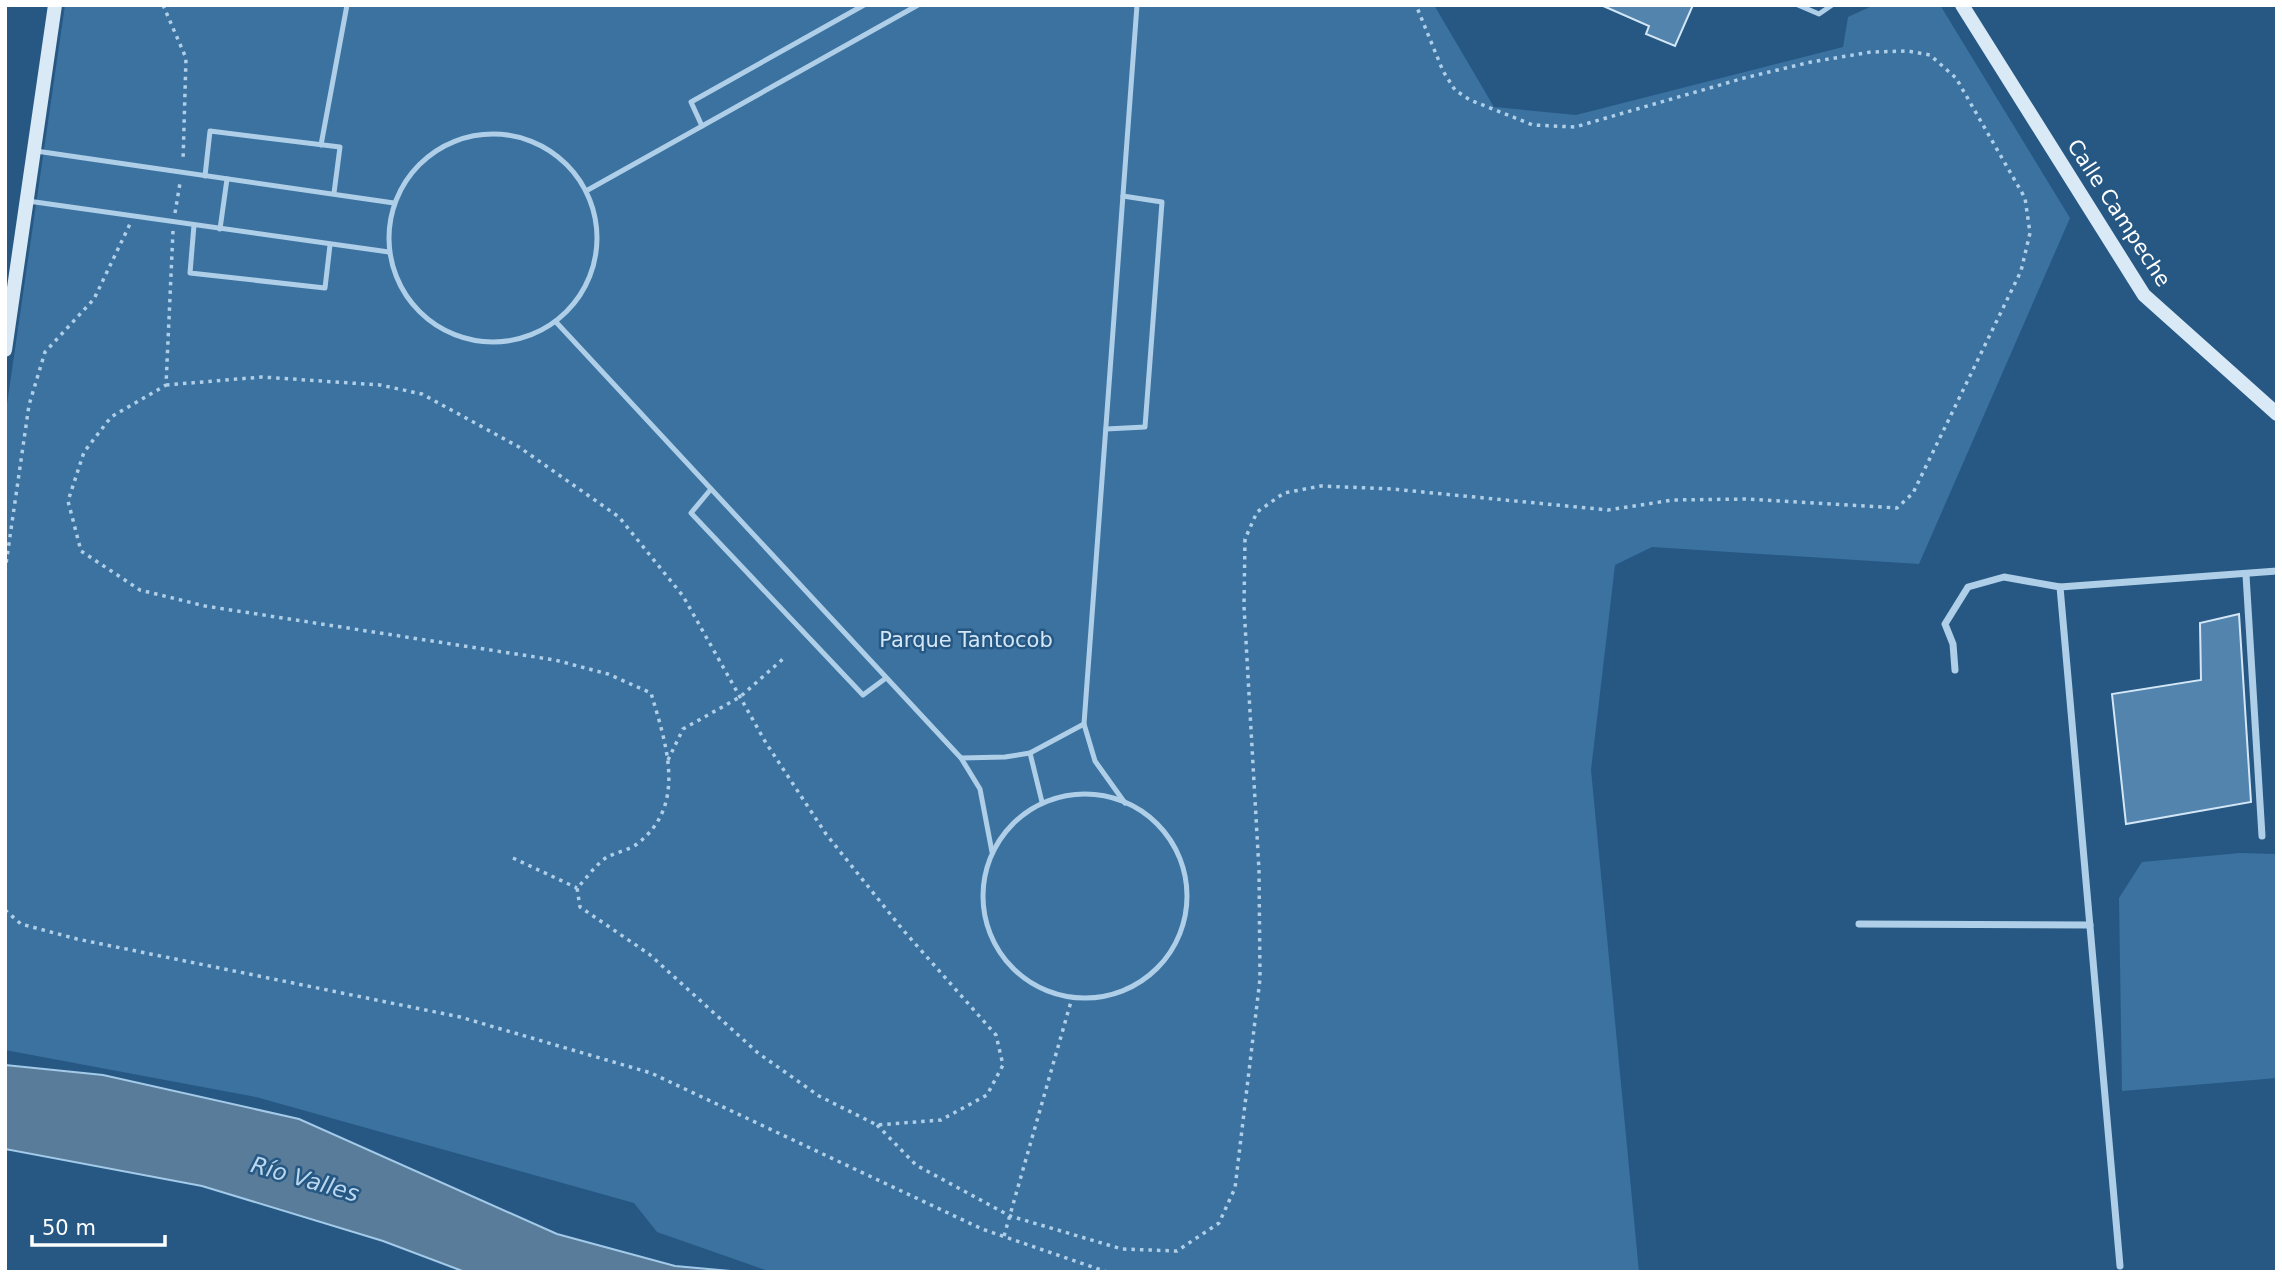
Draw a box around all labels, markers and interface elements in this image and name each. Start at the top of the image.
street label: Calle Campeche [2062,135,2176,291]
park label: Parque Tantocob [879,628,1053,652]
water label: Río Valles [248,1151,362,1207]
scale bar [32,1204,164,1248]
text: 50 m [42,1216,96,1240]

